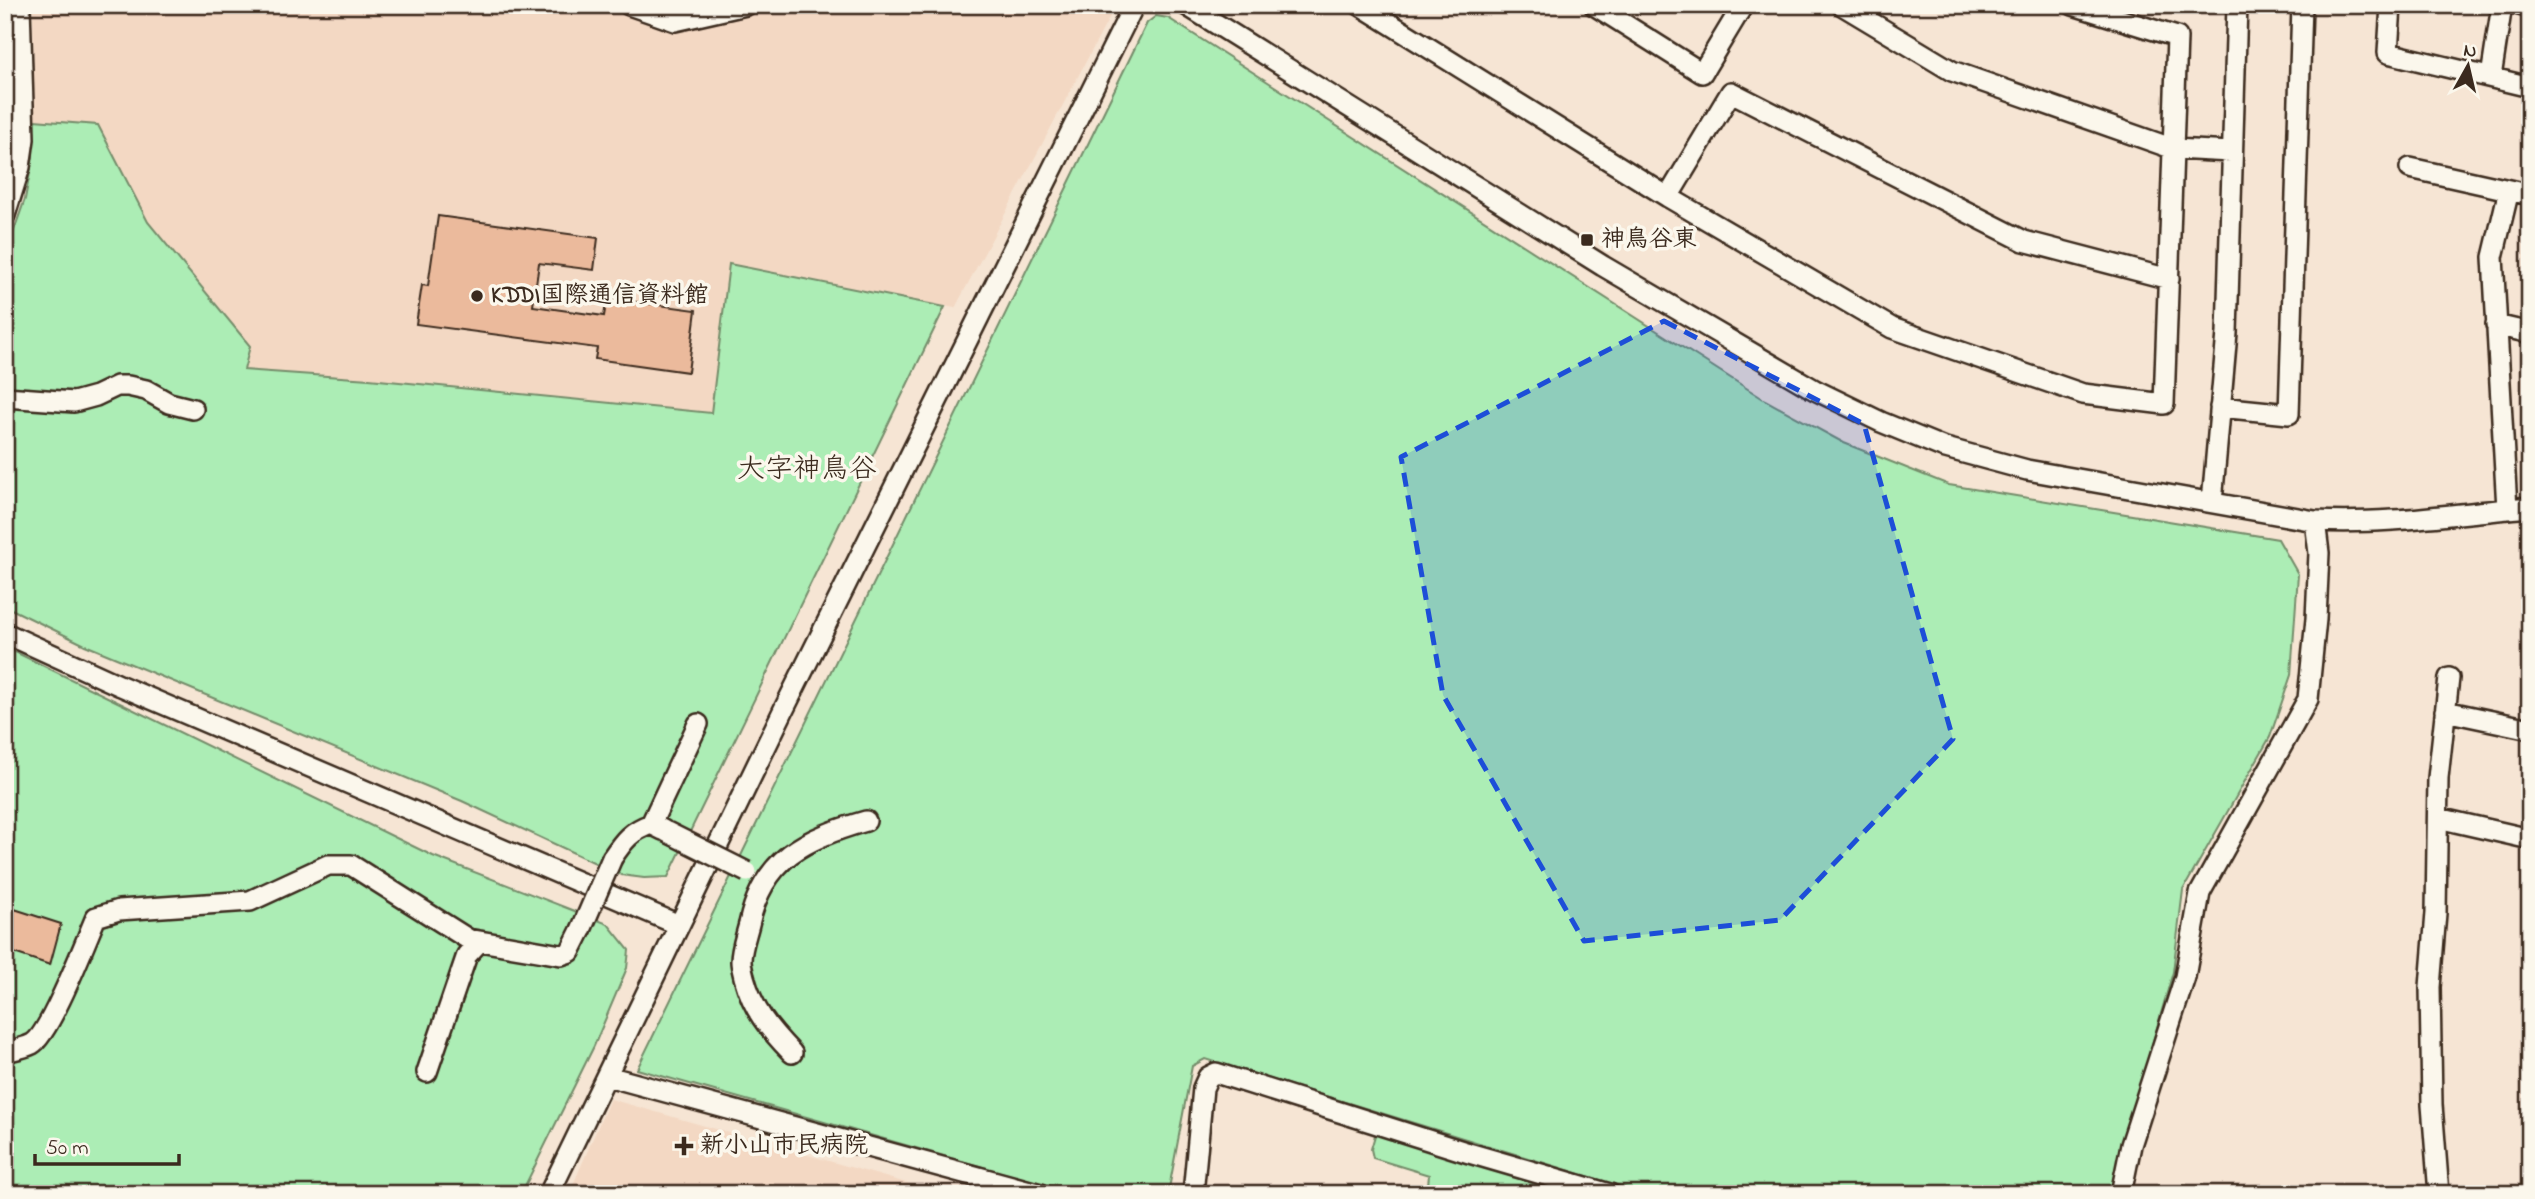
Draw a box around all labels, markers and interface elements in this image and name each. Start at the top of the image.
north arrow [2434,32,2504,102]
text: N [2462,37,2478,66]
place label: 神鳥谷東 [1601,223,1697,258]
marker: 神鳥谷東 [1579,232,1595,248]
place label: KDDI国際通信資料館 [491,279,708,314]
marker: KDDI国際通信資料館 [469,288,485,304]
district label: 大字神鳥谷 [737,450,877,491]
scale bar [35,1122,178,1166]
place label: 新小山市民病院 [700,1129,868,1164]
text: 50 m [46,1134,89,1164]
marker: 新小山市民病院 [674,1136,694,1156]

